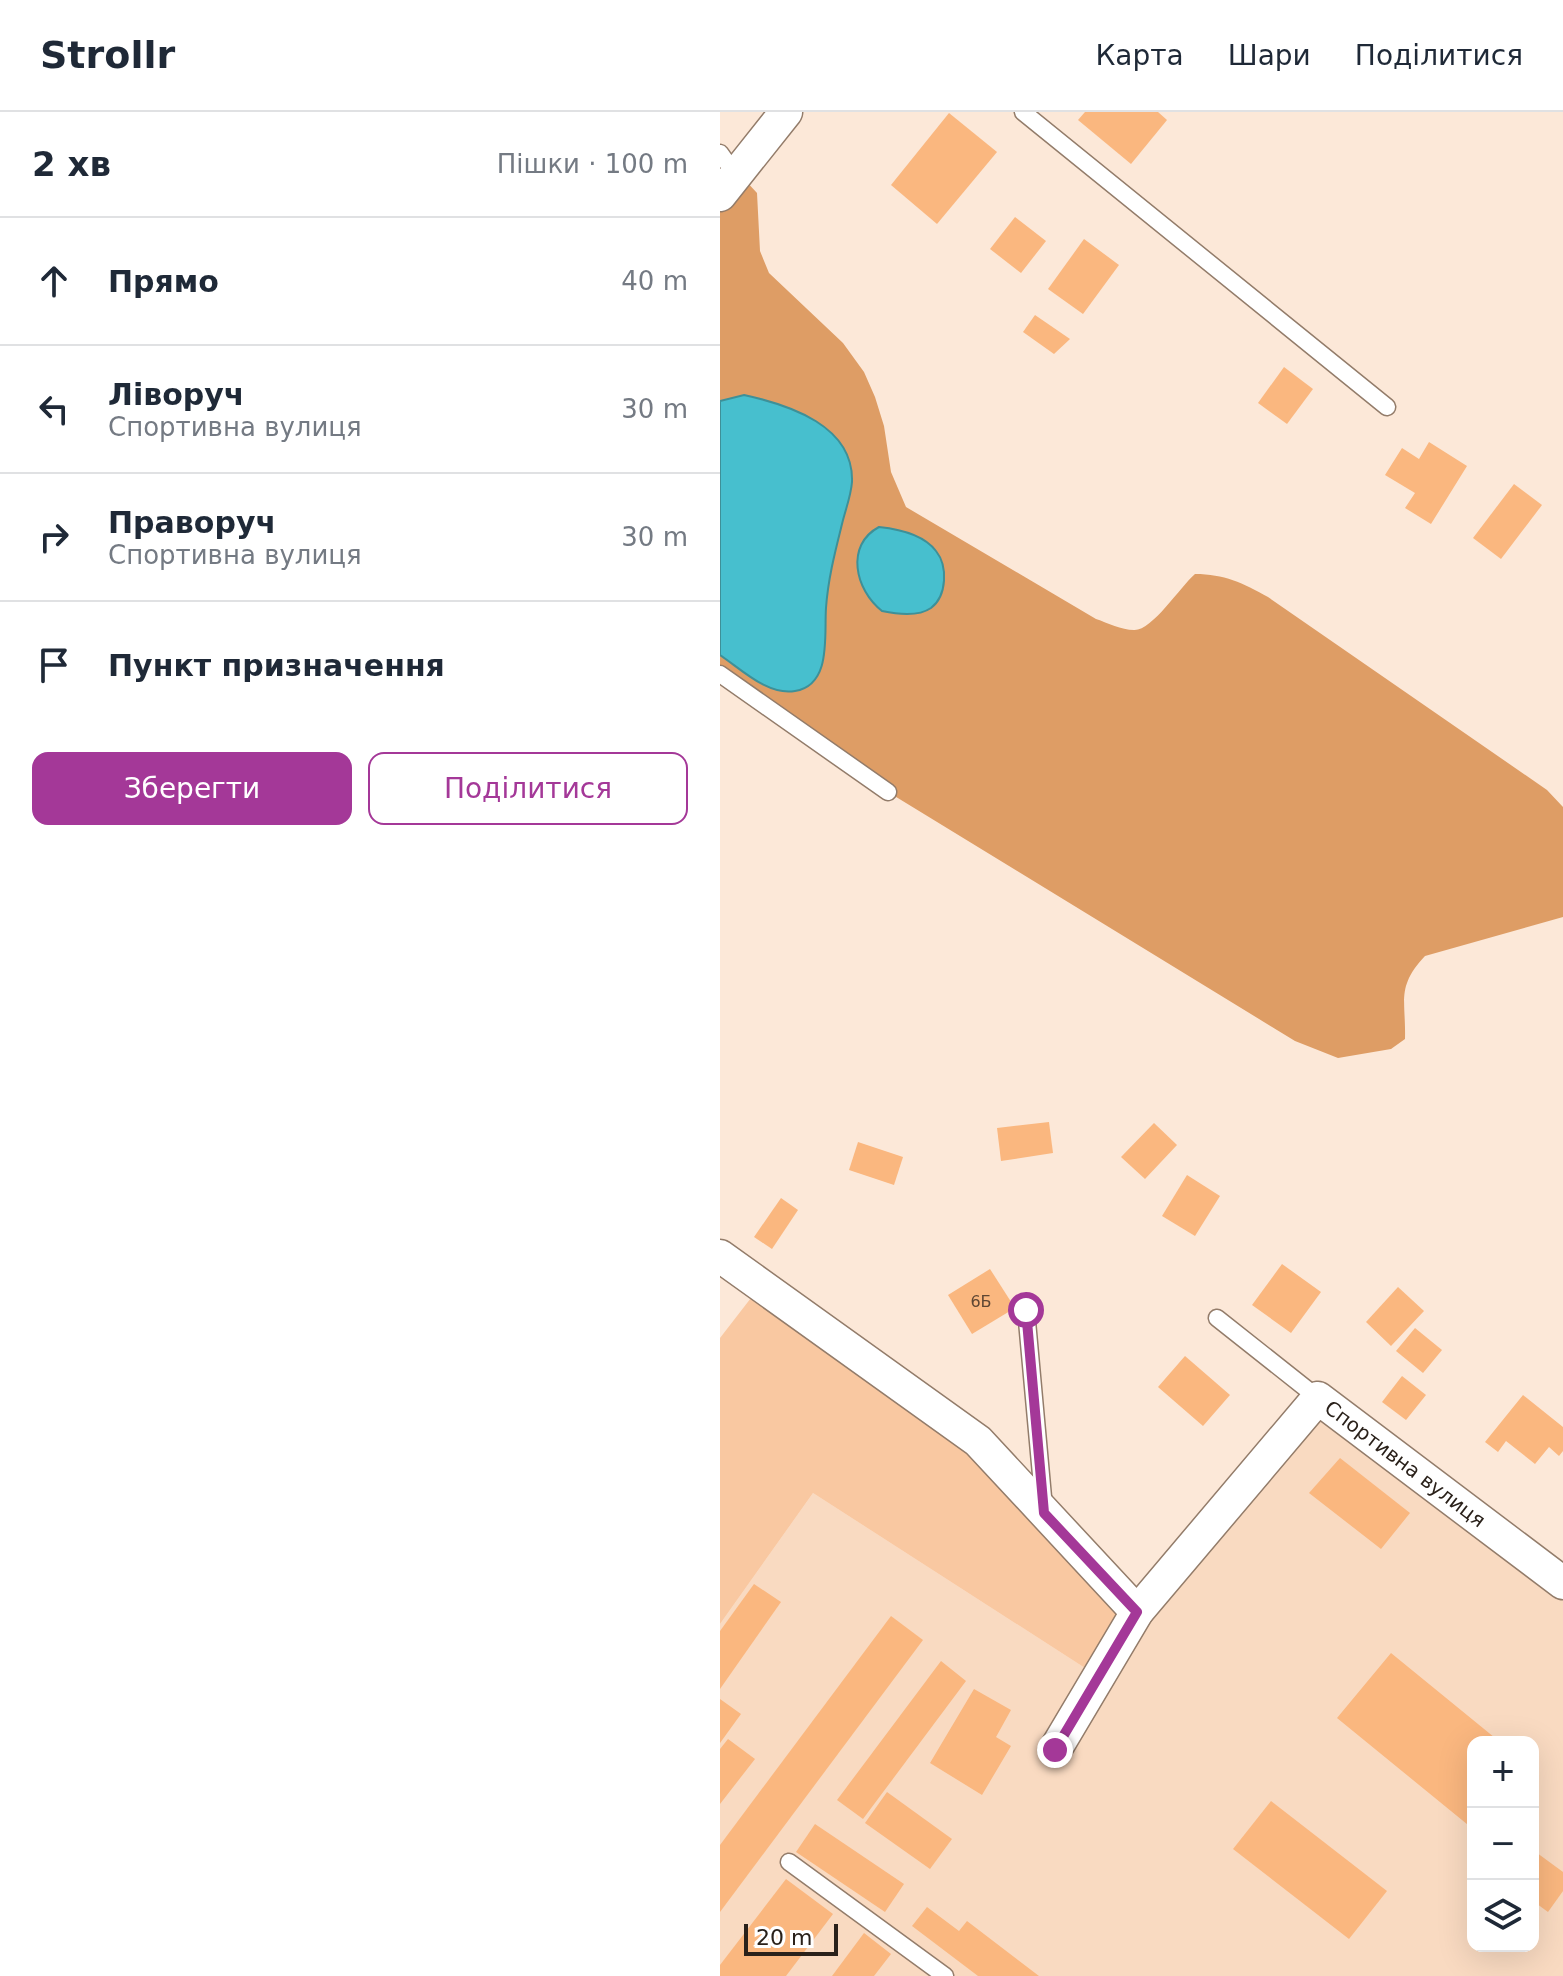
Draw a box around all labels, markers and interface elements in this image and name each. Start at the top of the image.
text: Strollr [40,33,175,77]
text: Карта [1095,39,1184,72]
text: Шари [1228,39,1311,72]
text: Поділитися [1355,39,1523,72]
text: 2 хв [32,144,111,184]
text: Пішки · 100 m [497,149,688,179]
icon: ahead [32,259,76,303]
text: Прямо [108,264,219,299]
text: 40 m [621,266,688,296]
text: Ліворуч [108,377,244,412]
icon: left [32,387,76,431]
text: 30 m [621,394,688,424]
text: Спортивна вулиця [108,412,362,442]
text: Праворуч [108,505,276,540]
icon: right [32,515,76,559]
text: 30 m [621,522,688,552]
text: Спортивна вулиця [108,540,362,570]
icon: arrive [32,643,76,687]
text: Пункт призначення [108,648,445,683]
button: Зберегти [32,752,352,825]
button: Поділитися [368,752,688,825]
house number: 6Б [970,1292,992,1311]
route start [1008,1292,1044,1328]
street label: Спортивна вулиця [1320,1395,1490,1532]
route end [1037,1732,1073,1768]
map controls [1467,1736,1539,1952]
button: + [1467,1736,1539,1808]
button: − [1467,1808,1539,1880]
button: layers [1467,1880,1539,1952]
scale bar [744,1920,838,1956]
text: 20 m [756,1925,812,1950]

